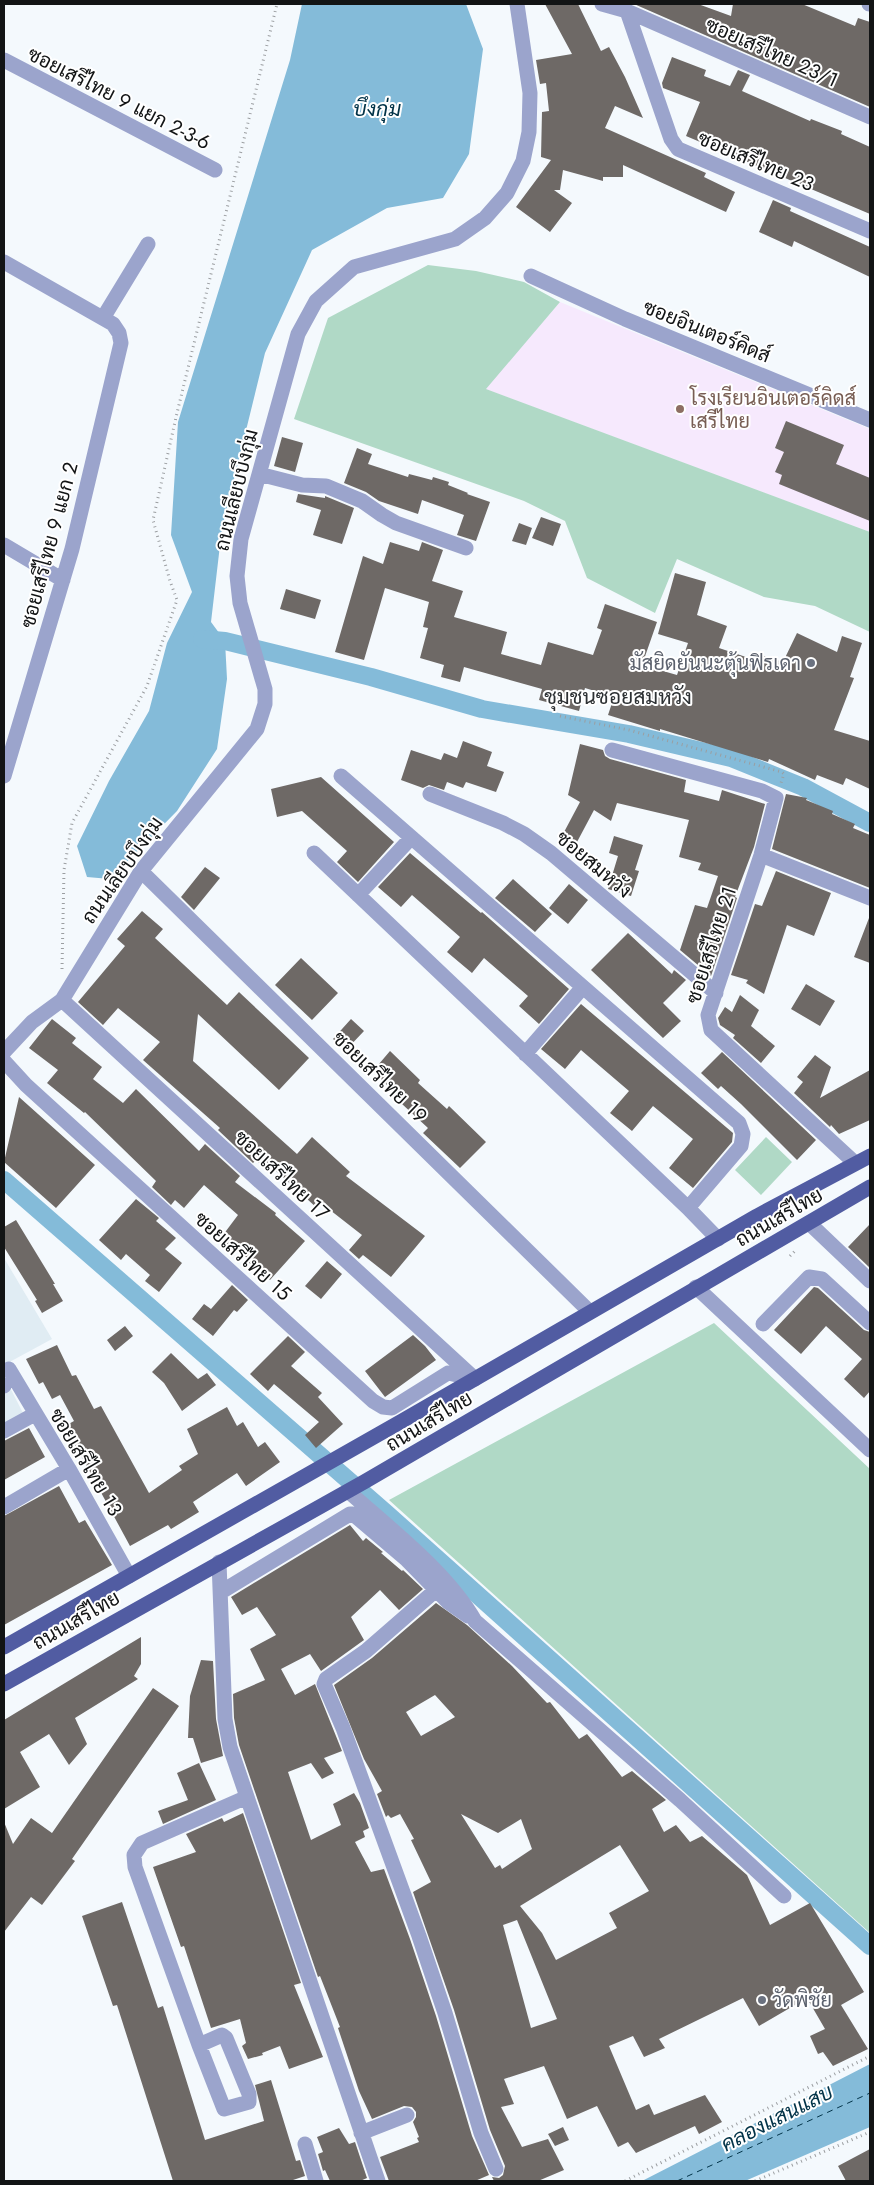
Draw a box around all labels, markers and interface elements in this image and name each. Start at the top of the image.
street label: ซอยเสรีไทย 23/1 [701,10,843,95]
street label: ซอยเสรีไทย 9 แยก 2-3-6 [22,40,215,157]
water label: บึงกุ่ม [353,94,401,124]
street label: ซอยเสรีไทย 23 [693,124,818,199]
street label: ซอยอินเตอร์คิดส์ [639,293,775,370]
place label: โรงเรียนอินเตอร์คิดส์ เสรีไทย [689,384,856,436]
marker: โรงเรียนอินเตอร์คิดส์ เสรีไทย [674,403,686,415]
street label: ถนนเลียบบึงกุ่ม [207,426,266,554]
street label: ซอยเสรีไทย 9 แยก 2 [13,459,86,631]
place label: มัสยิดยันนะตุ้นฟิรเดา [630,649,801,678]
marker: มัสยิดยันนะตุ้นฟิรเดา [805,657,817,669]
district label: ชุมชนซอยสมหวัง [544,682,692,712]
street label: ถนนเลียบบึงกุ่ม [75,811,170,930]
street label: ซอยสมหวัง [549,824,638,905]
street label: ซอยเสรีไทย 21 [679,883,744,1008]
street label: ซอยเสรีไทย 19 [326,1025,434,1130]
street label: ซอยเสรีไทย 17 [228,1124,336,1228]
street label: ถนนเสรีไทย [730,1181,828,1254]
street label: ซอยเสรีไทย 15 [188,1205,298,1308]
street label: ถนนเสรีไทย [380,1384,478,1459]
street label: ซอยเสรีไทย 13 [42,1403,129,1522]
street label: ถนนเสรีไทย [27,1584,125,1657]
place label: วัดพิชัย [772,1986,832,2015]
marker: วัดพิชัย [756,1994,768,2006]
water label: คลองแสนแสบ [716,2077,839,2159]

